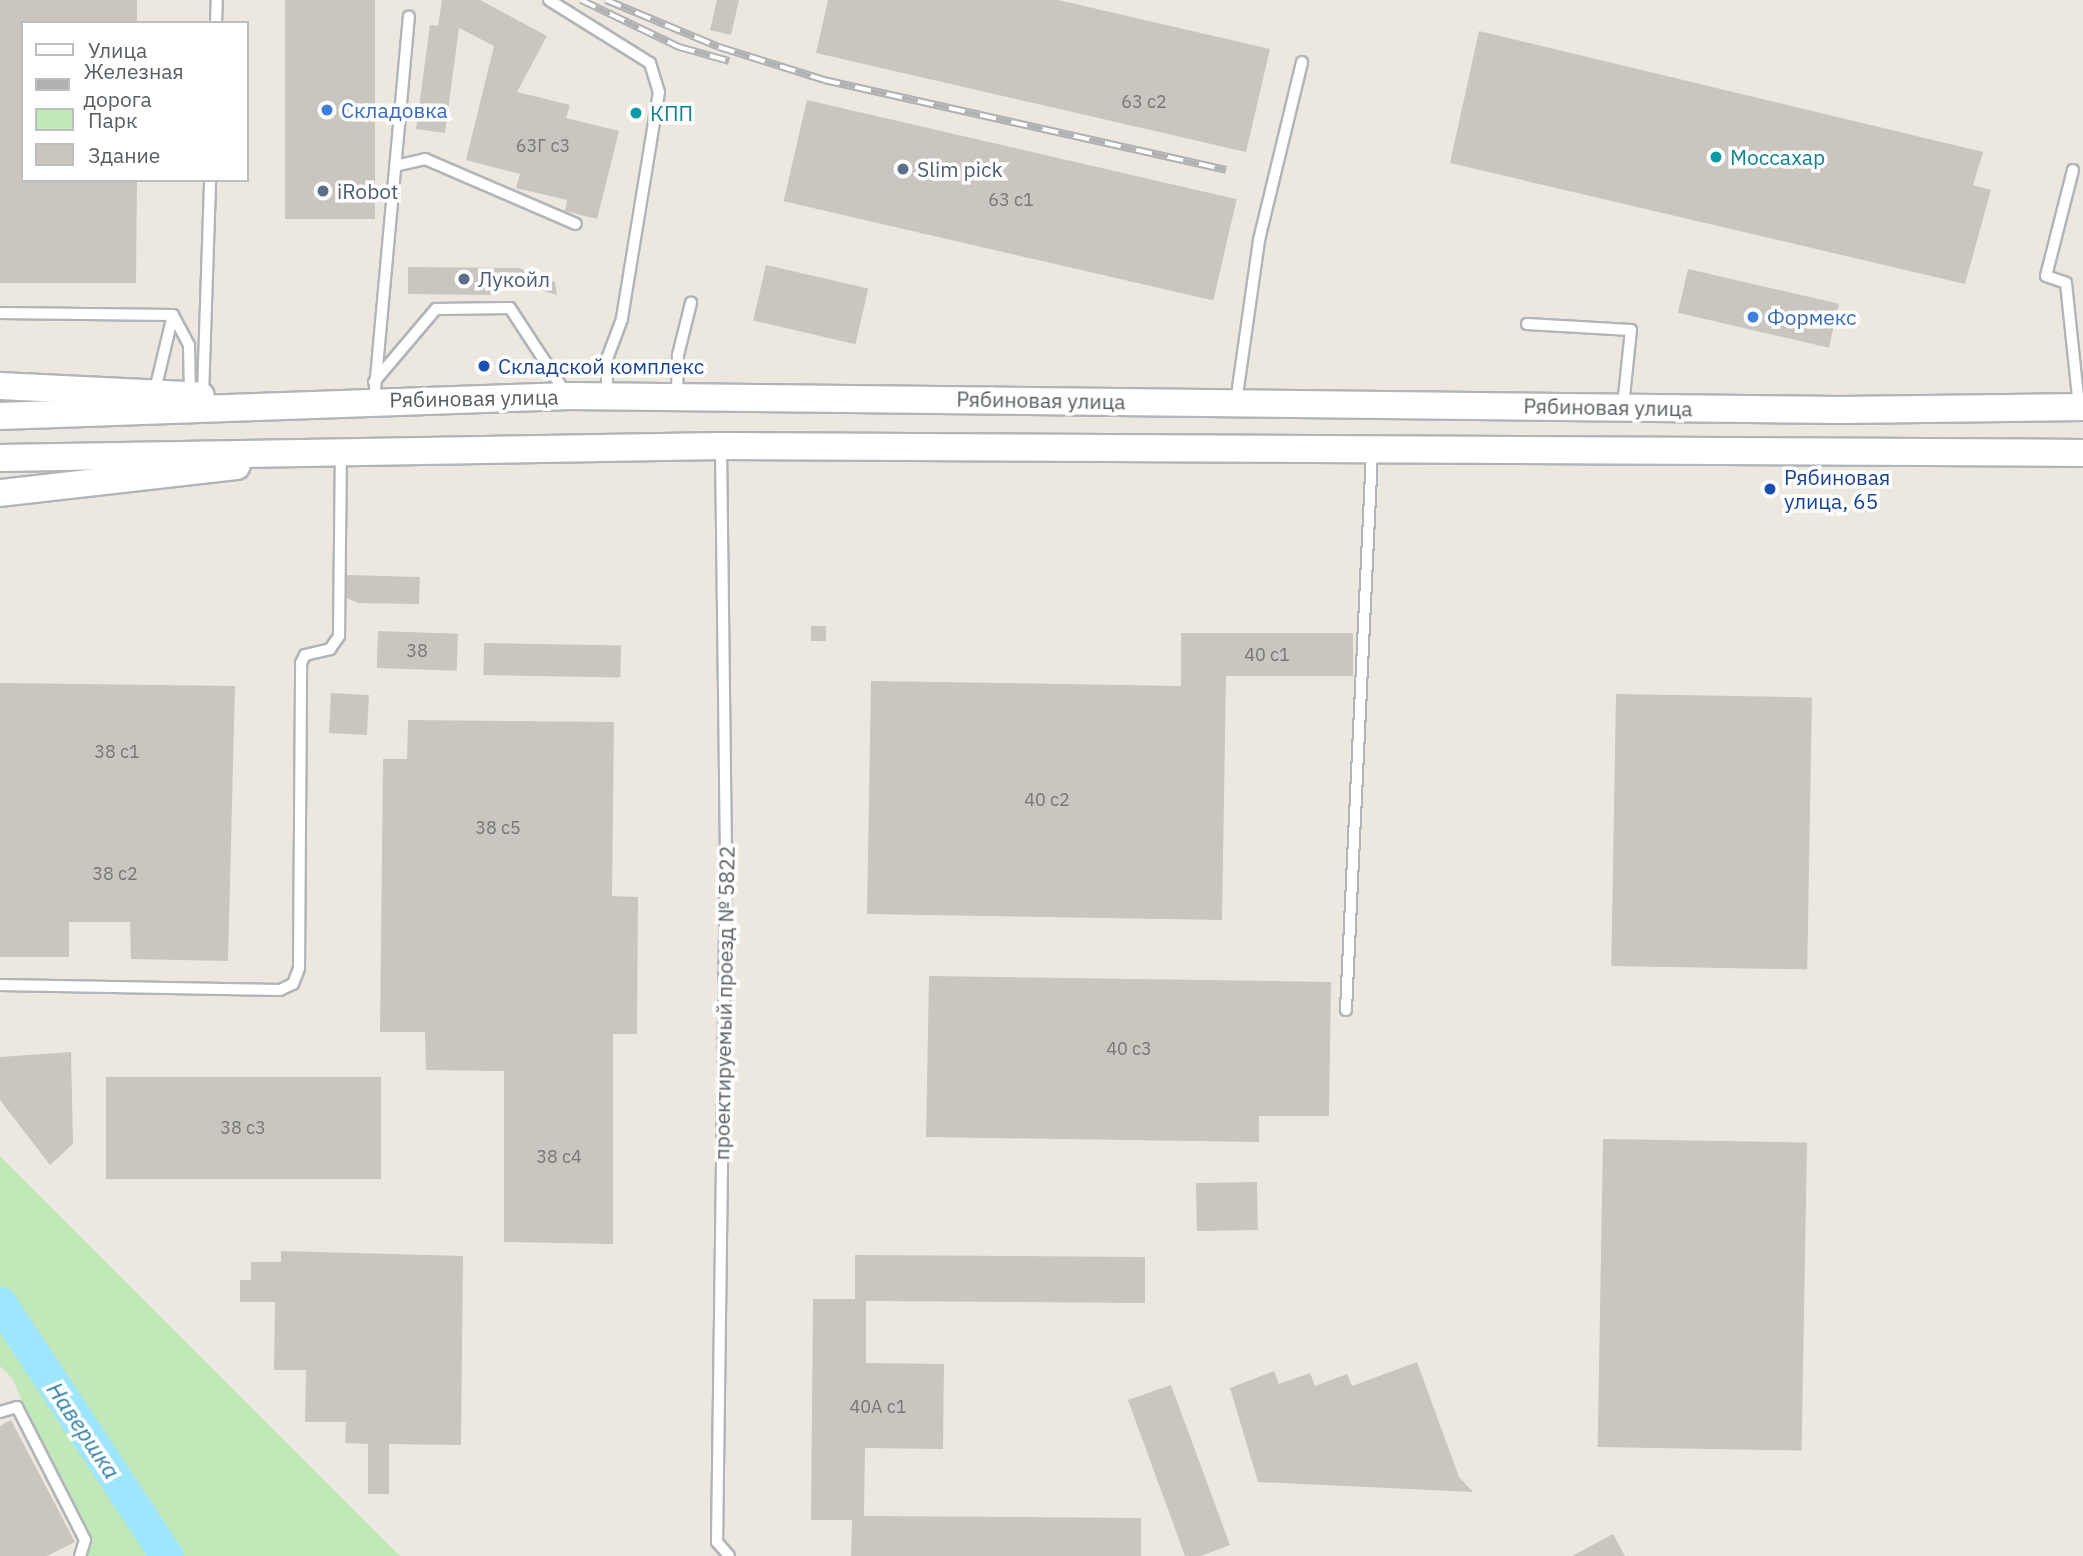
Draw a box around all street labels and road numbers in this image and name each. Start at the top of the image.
street label: Рябиновая улица [389,384,559,412]
street label: Рябиновая улица [956,386,1126,414]
street label: Рябиновая улица [1523,393,1693,421]
street label: проектируемый проезд № 5822 [709,845,739,1161]

